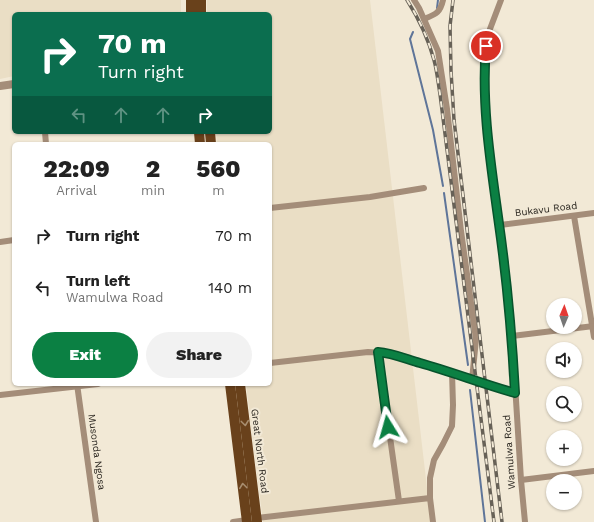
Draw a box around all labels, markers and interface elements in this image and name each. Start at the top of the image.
text: 70 m [98,27,167,60]
icon: right [32,28,84,80]
pin [469,29,503,63]
icon: arrive [475,35,497,57]
text: Turn right [98,61,184,82]
icon: left [68,104,90,126]
icon: ahead [110,104,132,126]
icon: ahead [152,104,174,126]
icon: right [194,104,216,126]
text: 22:09 [43,155,110,183]
text: 2 [146,155,160,183]
text: 560 [196,155,241,183]
text: Arrival [56,183,97,198]
text: min [141,183,165,198]
text: m [212,183,225,198]
street label: Bukavu Road [514,200,578,218]
icon: right [32,225,54,247]
text: Turn right [66,227,139,245]
text: 70 m [215,227,252,245]
text: Turn left [66,272,130,290]
icon: left [32,277,54,299]
text: 140 m [208,279,252,297]
text: Wamulwa Road [66,290,163,305]
north arrow [546,298,582,334]
map controls [546,298,582,510]
button: Exit [32,332,138,378]
button: Share [146,332,252,378]
button: sound [546,342,582,378]
button: search [546,386,582,422]
position arrow [367,406,409,448]
street label: Great North Road [249,408,271,494]
street label: Musonda Ngosa [86,413,108,491]
street label: Wamulwa Road [501,414,517,490]
one-way arrow [240,420,249,426]
button: + [546,430,582,466]
button: − [546,474,582,510]
one-way arrow [239,483,248,489]

